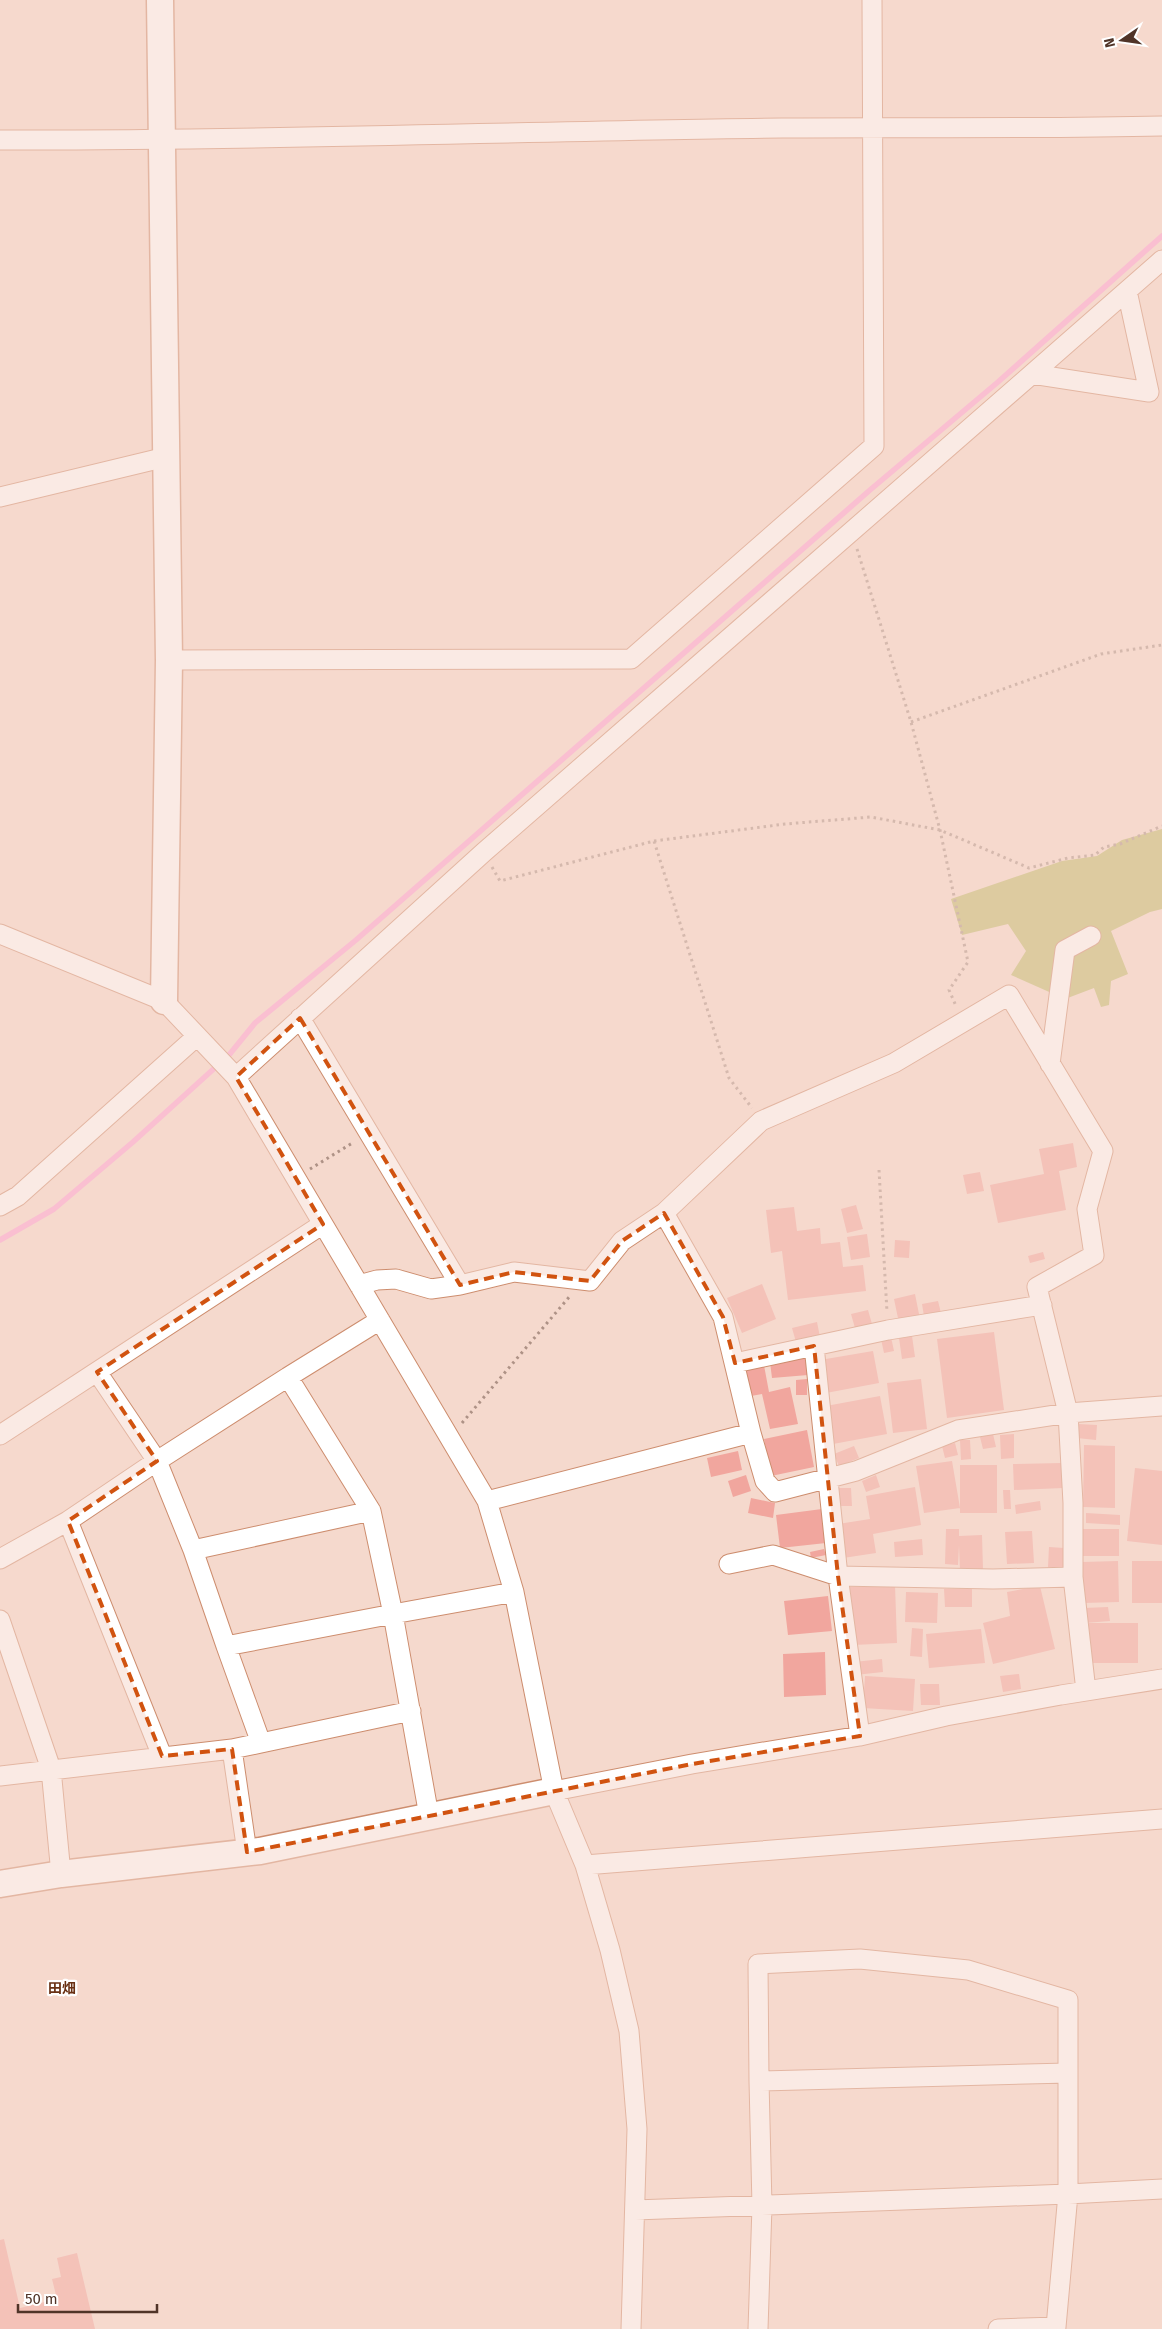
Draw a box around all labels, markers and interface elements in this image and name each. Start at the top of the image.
north arrow [1097,15,1147,65]
text: N [1100,36,1119,49]
district label: 田畑 [48,1980,76,1997]
scale bar [18,2282,156,2314]
text: 50 m [25,2290,58,2308]

